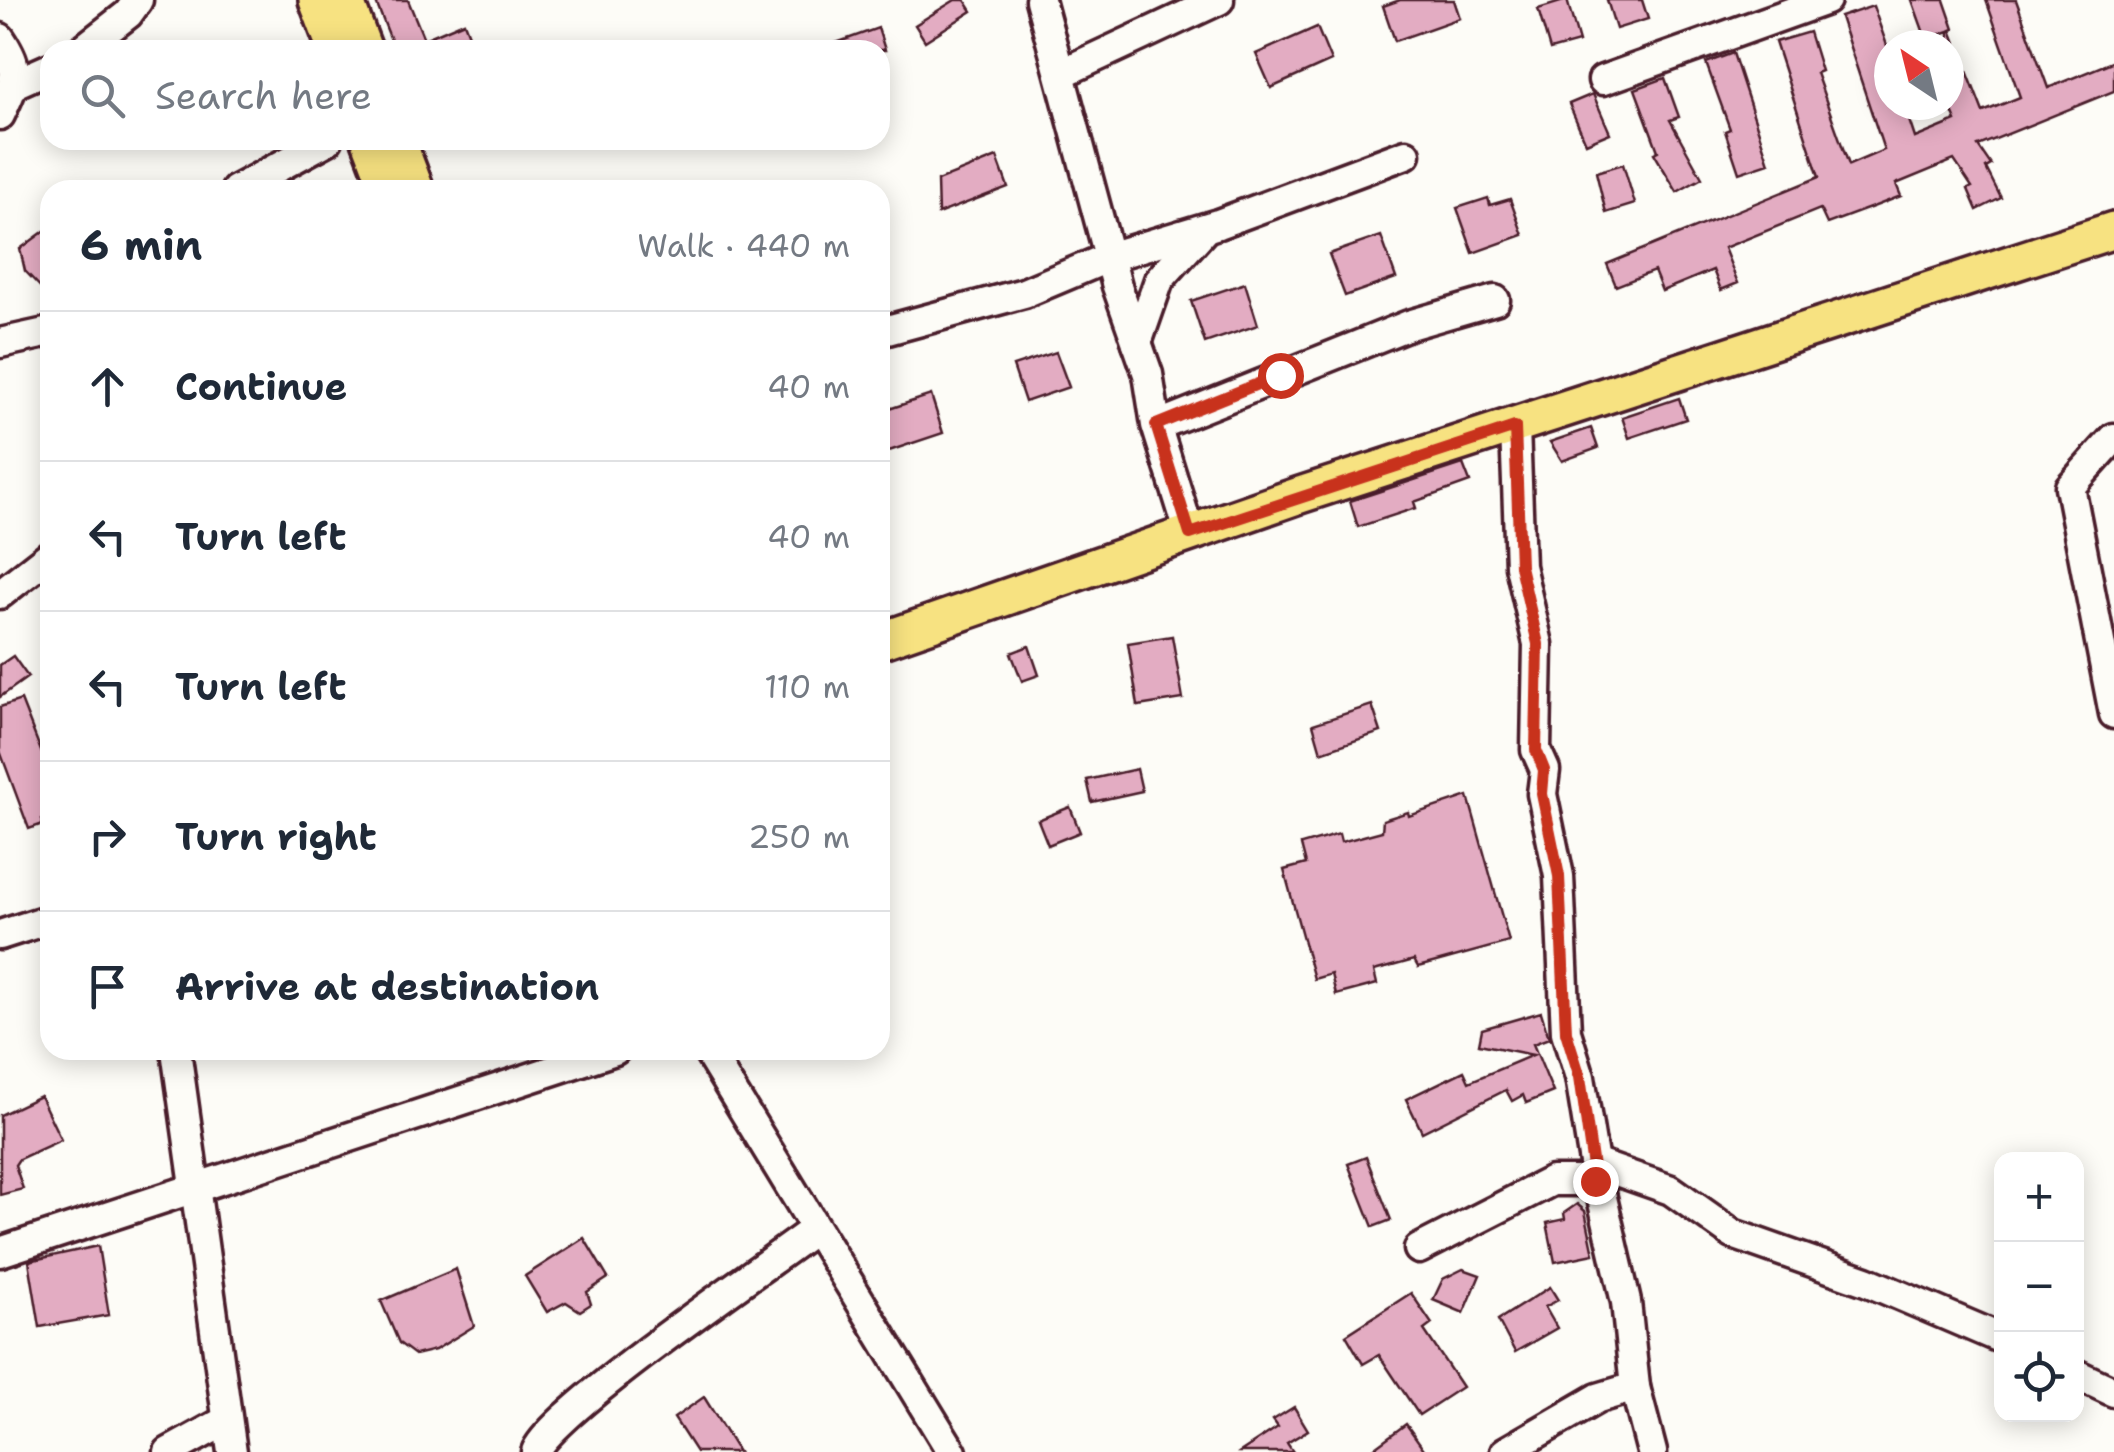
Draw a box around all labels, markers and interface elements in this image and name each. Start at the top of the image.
north arrow [1874,30,1964,120]
search box [40,40,890,150]
icon: search [75,68,130,123]
text: Search here [155,70,372,121]
text: 6 min [80,217,202,273]
text: Walk · 440 m [637,224,850,267]
route start [1258,353,1304,399]
icon: ahead [80,359,135,414]
text: Continue [175,361,347,412]
text: 40 m [767,365,850,408]
icon: left [80,509,135,564]
text: Turn left [175,511,347,562]
text: 40 m [767,515,850,558]
icon: left [80,659,135,714]
text: Turn left [175,661,347,712]
text: 110 m [764,665,850,708]
icon: right [80,809,135,864]
text: Turn right [175,811,377,862]
text: 250 m [748,815,850,858]
icon: arrive [80,959,135,1014]
text: Arrive at destination [175,961,599,1012]
map controls [1994,1152,2084,1422]
button: + [1994,1152,2084,1242]
route end [1573,1159,1619,1205]
button: − [1994,1242,2084,1332]
button: locate [1994,1332,2084,1422]

